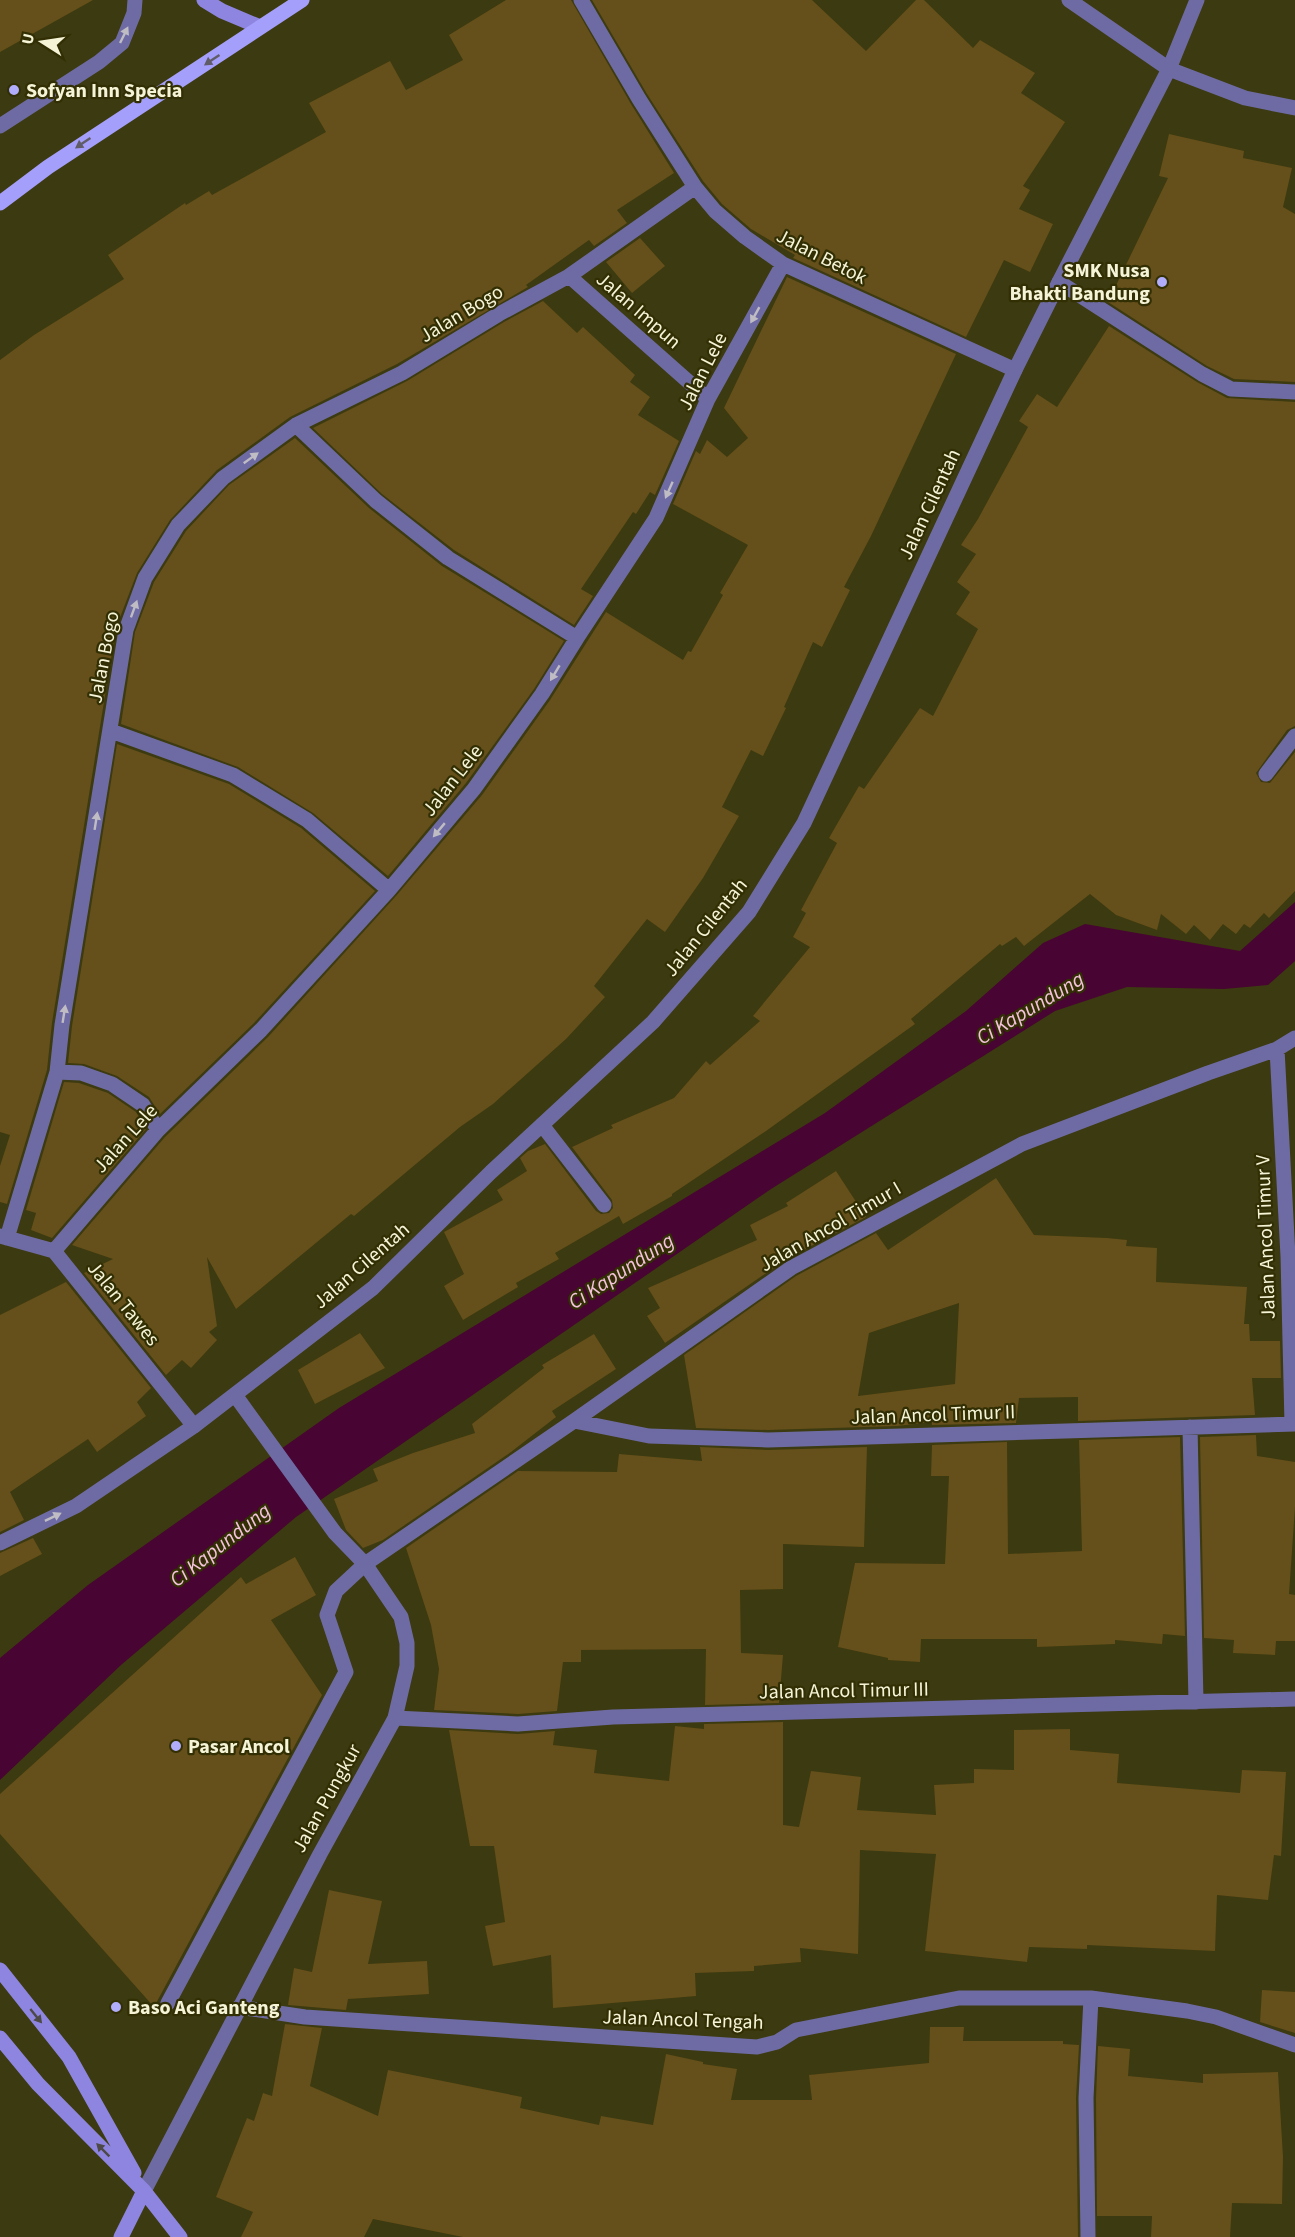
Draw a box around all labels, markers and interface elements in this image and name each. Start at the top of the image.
north arrow [12,12,72,72]
one-way arrow [120,27,129,44]
text: U [16,32,40,47]
one-way arrow [204,54,220,65]
place label: Sofyan Inn Specia [26,77,182,105]
marker: Sofyan Inn Specia [7,83,21,97]
one-way arrow [75,138,92,149]
street label: Jalan Betok [771,222,872,292]
place label: SMK Nusa Bhakti Bandung [1009,257,1150,308]
street label: Jalan Impun [590,266,687,356]
marker: SMK Nusa Bhakti Bandung [1155,275,1169,289]
street label: Jalan Bogo [414,278,509,350]
one-way arrow [750,307,760,324]
street label: Jalan Lele [671,328,735,415]
street label: Jalan Cilentah [892,444,968,564]
one-way arrow [243,452,259,464]
one-way arrow [664,482,673,499]
one-way arrow [129,600,139,618]
street label: Jalan Bogo [81,609,127,706]
one-way arrow [550,665,561,682]
street label: Jalan Lele [416,739,490,822]
one-way arrow [92,812,101,831]
one-way arrow [433,822,446,837]
street label: Jalan Cilentah [657,872,754,983]
water label: Ci Kapundung [970,964,1090,1052]
one-way arrow [60,1004,69,1023]
street label: Jalan Lele [87,1098,164,1179]
street label: Jalan Ancol Timur V [1249,1154,1283,1320]
street label: Jalan Ancol Timur I [754,1175,907,1279]
street label: Jalan Cilentah [307,1216,416,1315]
water label: Ci Kapundung [562,1225,680,1317]
street label: Jalan Tawes [80,1255,166,1352]
street label: Jalan Ancol Timur II [850,1398,1016,1432]
water label: Ci Kapundung [163,1496,277,1594]
one-way arrow [44,1513,61,1522]
street label: Jalan Ancol Timur III [759,1676,929,1706]
place label: Pasar Ancol [188,1733,290,1761]
marker: Pasar Ancol [169,1739,183,1753]
street label: Jalan Pungkur [285,1739,368,1858]
place label: Baso Aci Ganteng [128,1994,280,2022]
marker: Baso Aci Ganteng [109,2000,123,2014]
street label: Jalan Ancol Tengah [602,2003,764,2037]
one-way arrow [30,2008,42,2023]
one-way arrow [97,2143,111,2157]

